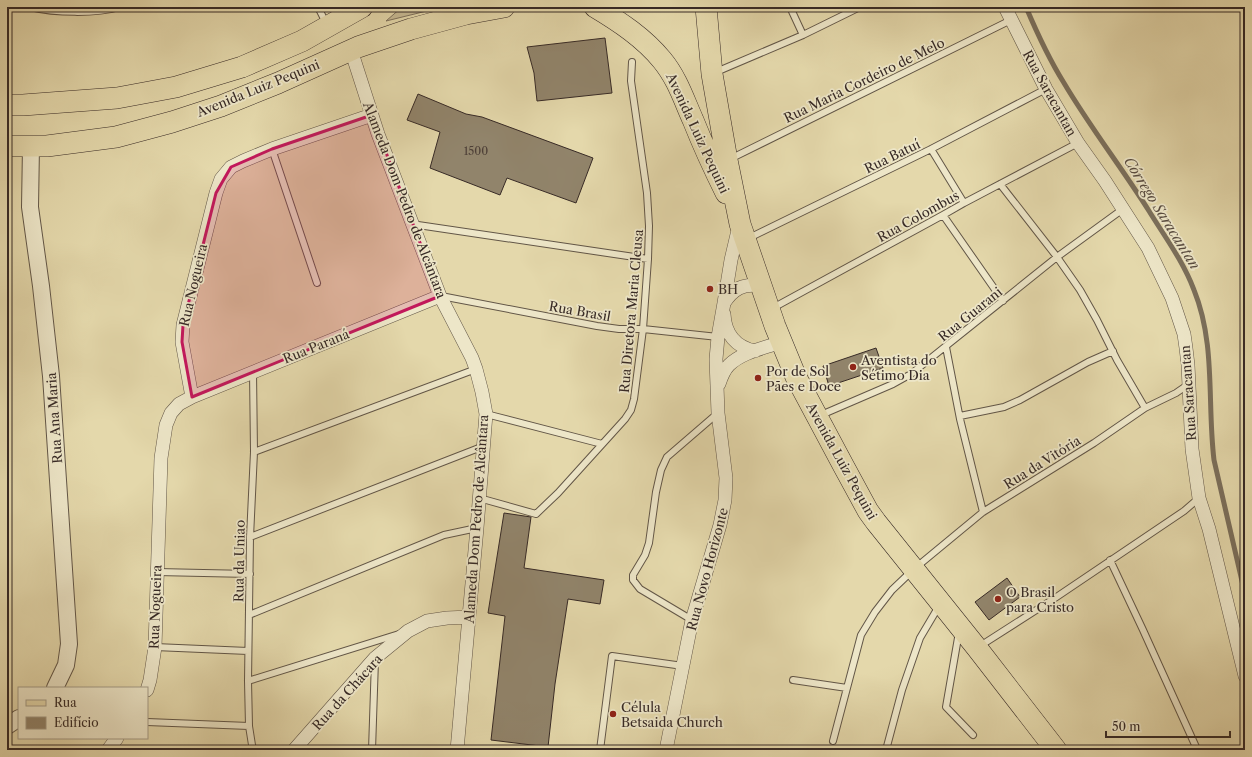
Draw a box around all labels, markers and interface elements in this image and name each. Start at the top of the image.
street label: Rua Maria Cordeiro de Melo [781,34,947,126]
street label: Rua Saracantan [1020,47,1080,139]
street label: Avenida Luiz Pequini [193,56,322,120]
street label: Avenida Luiz Pequini [663,69,733,196]
street label: Alameda Dom Pedro de Alcântara [360,99,450,301]
street label: Rua Batuí [861,136,923,176]
house number: 1500 [464,144,488,158]
water label: Córrego Saracantan [1120,153,1204,273]
street label: Rua Colombus [874,187,962,245]
street label: Rua Diretora Maria Cleusa [616,228,646,393]
street label: Rua Nogueira [176,242,210,328]
place label: BH [718,281,738,297]
street label: Rua Guarani [935,283,1005,345]
marker: BH [705,284,715,294]
street label: Rua Brasil [548,298,612,324]
street label: Rua Paraná [280,325,352,367]
street label: Rua Saracantan [1177,345,1199,441]
place label: Aventista do Sétimo Dia [860,352,937,383]
marker: Aventista do Sétimo Dia [848,362,858,372]
place label: Por de Sol Pães e Doce [766,363,841,394]
street label: Rua Ana Maria [43,372,65,464]
marker: Por de Sol Pães e Doce [753,373,763,383]
street label: Avenida Luiz Pequini [803,399,881,522]
street label: Alameda Dom Pedro de Alcântara [461,414,491,625]
street label: Rua da Vitória [1001,432,1083,492]
street label: Rua Novo Horizonte [683,506,731,632]
street label: Rua da Uniao [230,520,248,602]
street label: Rua Nogueira [146,564,164,649]
place label: O Brasil para Cristo [1006,584,1074,615]
marker: O Brasil para Cristo [993,594,1003,604]
street label: Rua da Chácara [309,651,385,733]
legend [18,687,148,739]
text: Rua [54,695,77,710]
place label: Célula Betsaida Church [621,699,723,730]
marker: Célula Betsaida Church [608,709,618,719]
scale bar [1106,713,1230,739]
text: Edifício [54,715,99,730]
text: 50 m [1112,719,1141,734]

